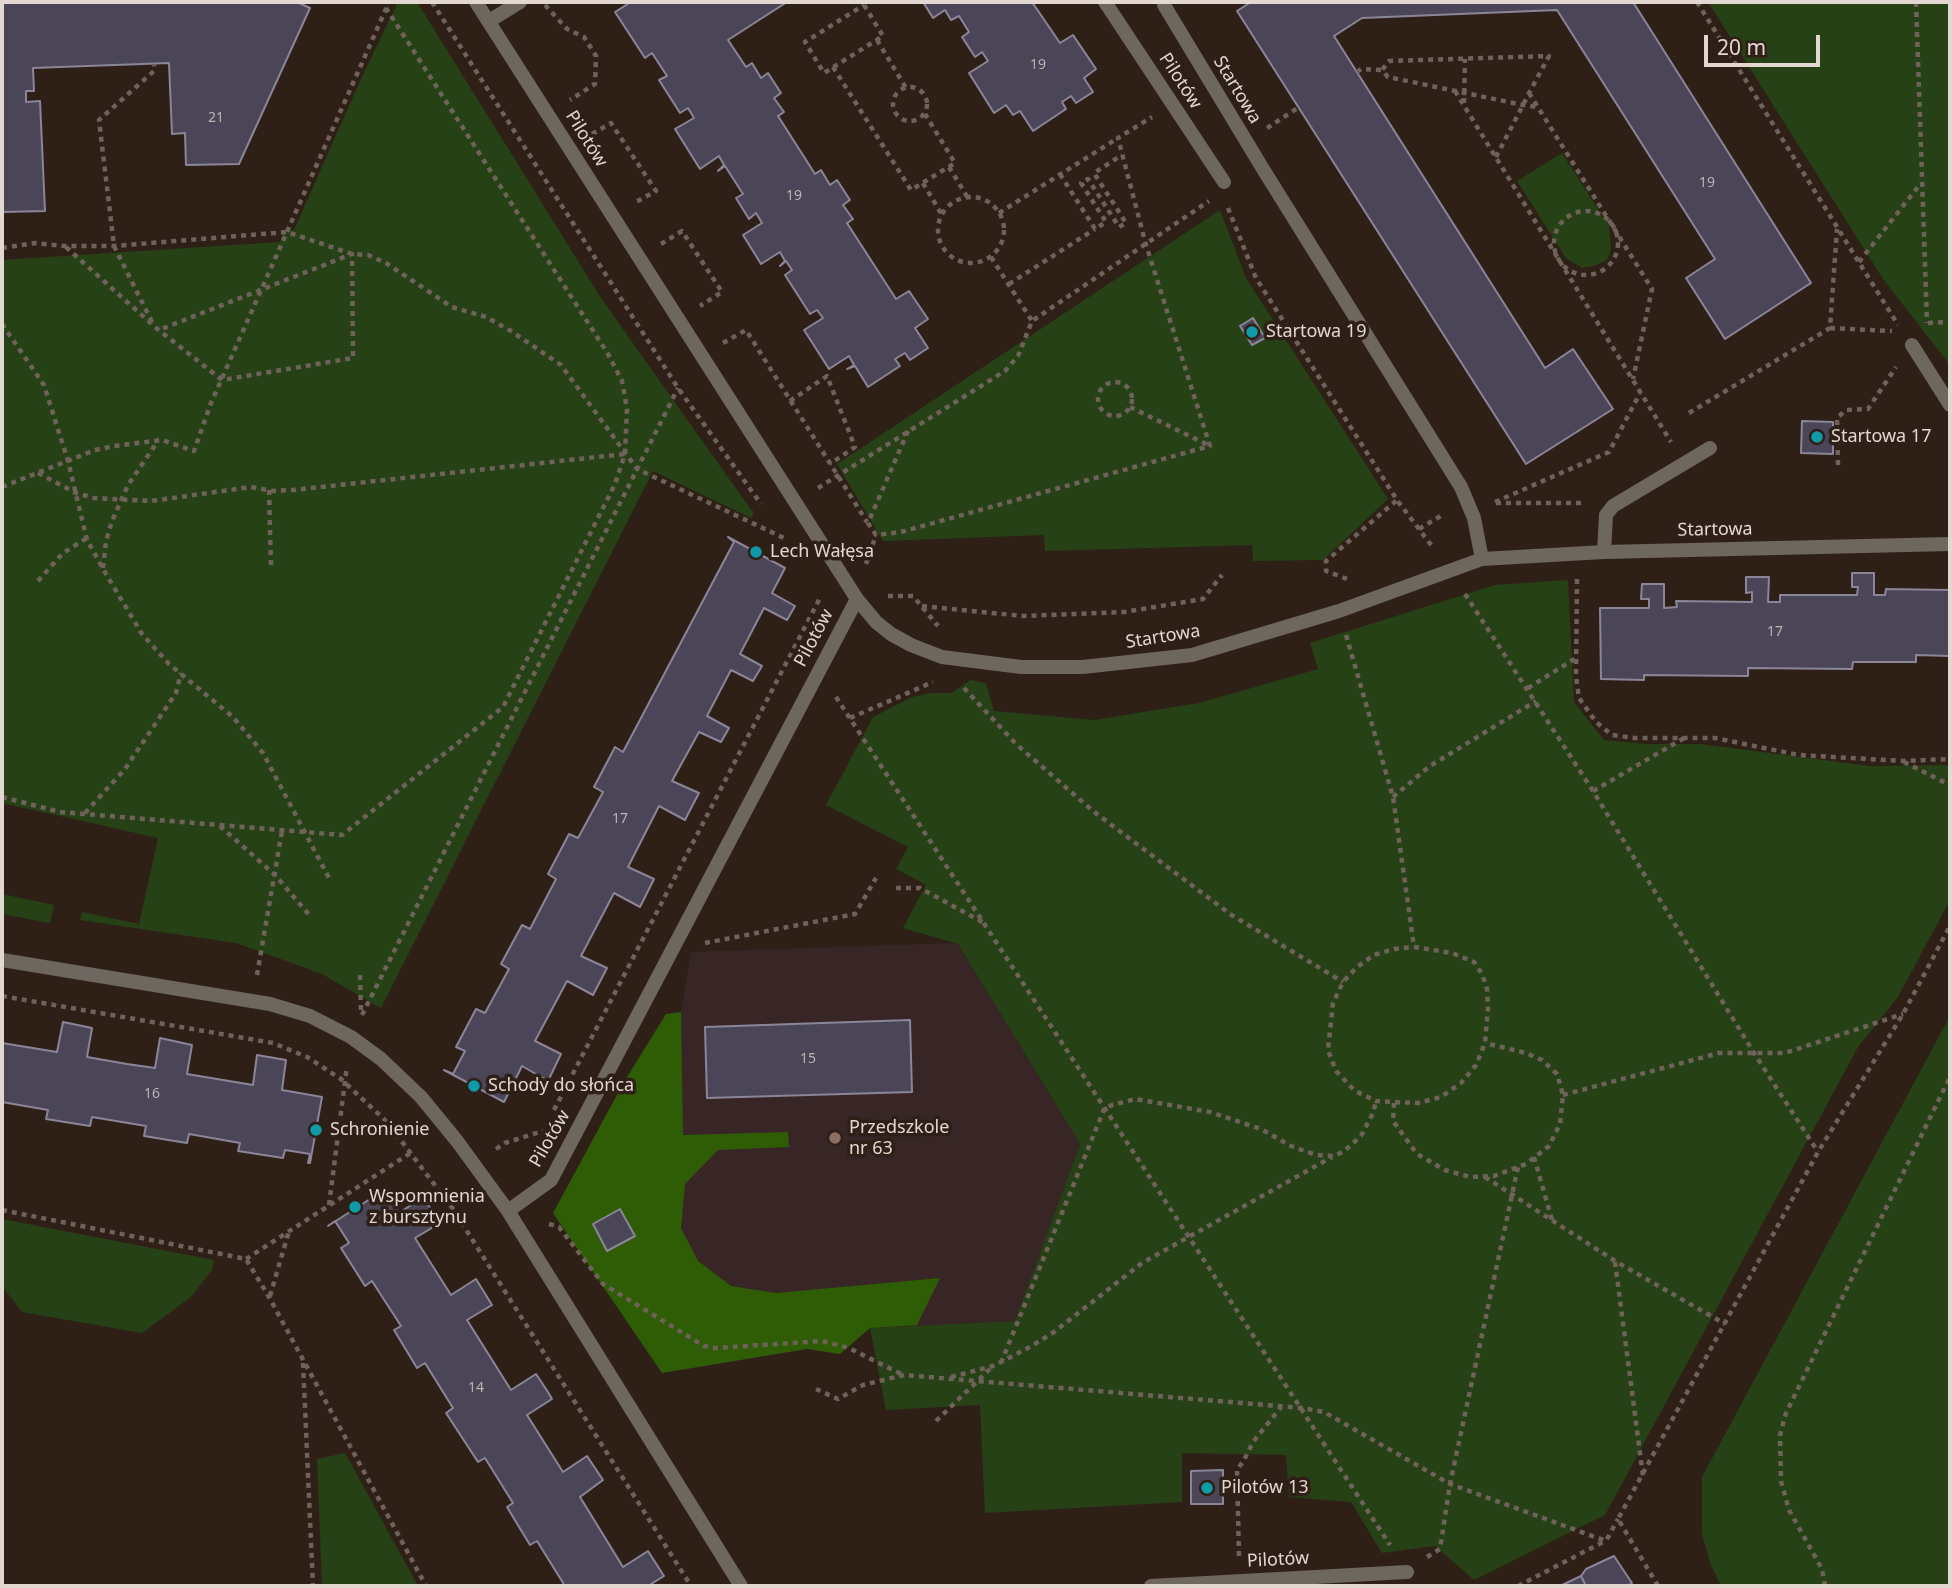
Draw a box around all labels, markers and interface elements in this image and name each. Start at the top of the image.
scale bar [1707,21,1822,65]
text: 20 m [1717,33,1766,61]
street label: Pilotów [1154,49,1206,113]
street label: Startowa [1208,52,1266,128]
house number: 19 [1030,57,1046,73]
street label: Pilotów [560,107,612,171]
house number: 21 [208,110,224,126]
house number: 19 [1699,175,1715,191]
house number: 19 [786,188,802,204]
place label: Startowa 19 [1266,321,1366,343]
marker: Startowa 19 [1244,324,1260,340]
place label: Startowa 17 [1831,426,1931,448]
marker: Startowa 17 [1809,429,1825,445]
street label: Startowa [1677,519,1753,541]
place label: Lech Wałęsa [770,541,874,563]
marker: Lech Wałęsa [748,544,764,560]
street label: Pilotów [790,605,838,671]
street label: Startowa [1124,620,1202,654]
house number: 17 [1767,624,1783,640]
house number: 17 [612,811,628,827]
house number: 15 [800,1051,816,1067]
place label: Schody do słońca [488,1075,634,1097]
marker: Schody do słońca [466,1078,482,1094]
house number: 16 [144,1086,160,1102]
street label: Pilotów [525,1107,575,1171]
place label: Przedszkole nr 63 [849,1117,949,1160]
place label: Schronienie [330,1119,429,1141]
marker: Schronienie [308,1122,324,1138]
marker: Przedszkole nr 63 [827,1130,843,1146]
place label: Wspomnienia z bursztynu [369,1186,485,1228]
marker: Wspomnienia z bursztynu [347,1199,363,1215]
house number: 14 [468,1380,484,1396]
place label: Pilotów 13 [1221,1477,1309,1499]
marker: Pilotów 13 [1199,1480,1215,1496]
street label: Pilotów [1246,1548,1310,1572]

